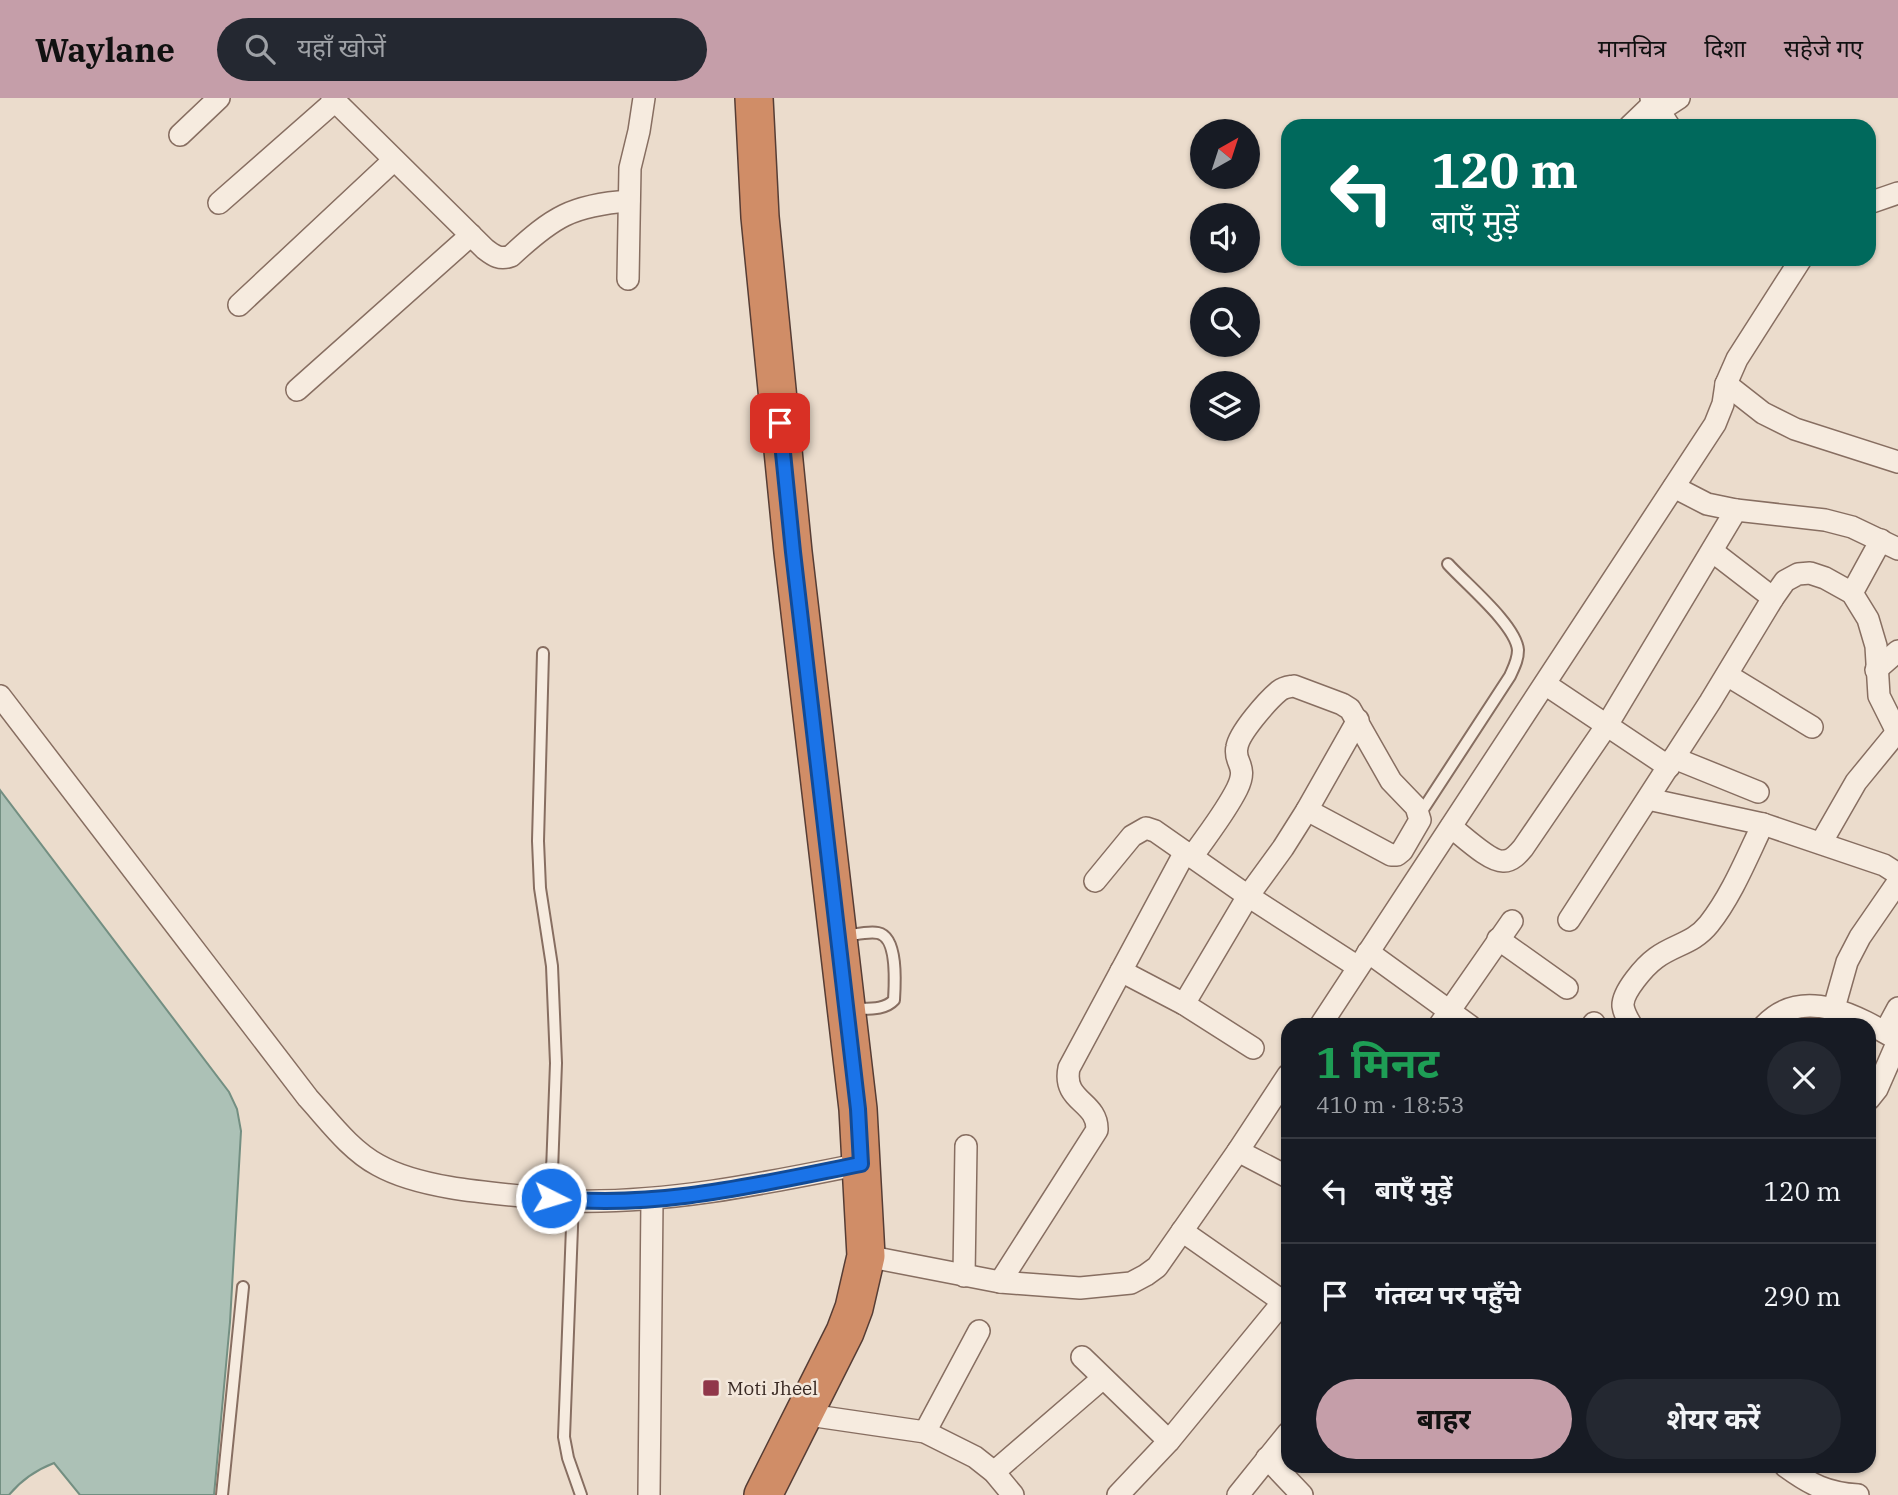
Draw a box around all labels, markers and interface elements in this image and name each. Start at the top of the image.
search box [217,18,707,81]
text: Waylane [35,28,175,71]
icon: search [241,30,279,68]
text: यहाँ खोजें [297,30,386,64]
text: मानचित्र [1598,32,1666,64]
text: दिशा [1704,32,1746,64]
text: सहेजे गए [1784,32,1863,64]
north arrow [1190,119,1260,189]
map controls [1190,119,1260,441]
text: 120 m [1431,138,1578,201]
icon: left [1316,147,1407,238]
text: बाएँ मुड़ें [1431,200,1519,242]
button: sound [1190,203,1260,273]
button: search [1190,287,1260,357]
button: layers [1190,371,1260,441]
pin [750,393,810,453]
icon: arrive [761,404,799,442]
text: 1 मिनट [1316,1035,1439,1090]
button: close [1767,1041,1841,1115]
text: 410 m · 18:53 [1316,1089,1465,1119]
position arrow [514,1161,588,1235]
icon: left [1316,1172,1354,1210]
text: बाएँ मुड़ें [1375,1172,1452,1206]
text: 120 m [1763,1174,1841,1208]
icon: arrive [1316,1277,1354,1315]
text: गंतव्य पर पहुँचे [1375,1277,1521,1311]
text: 290 m [1763,1279,1841,1313]
place label: Moti Jheel [727,1376,818,1400]
marker: Moti Jheel [701,1378,721,1398]
button: बाहर [1316,1379,1572,1459]
button: शेयर करें [1586,1379,1841,1459]

